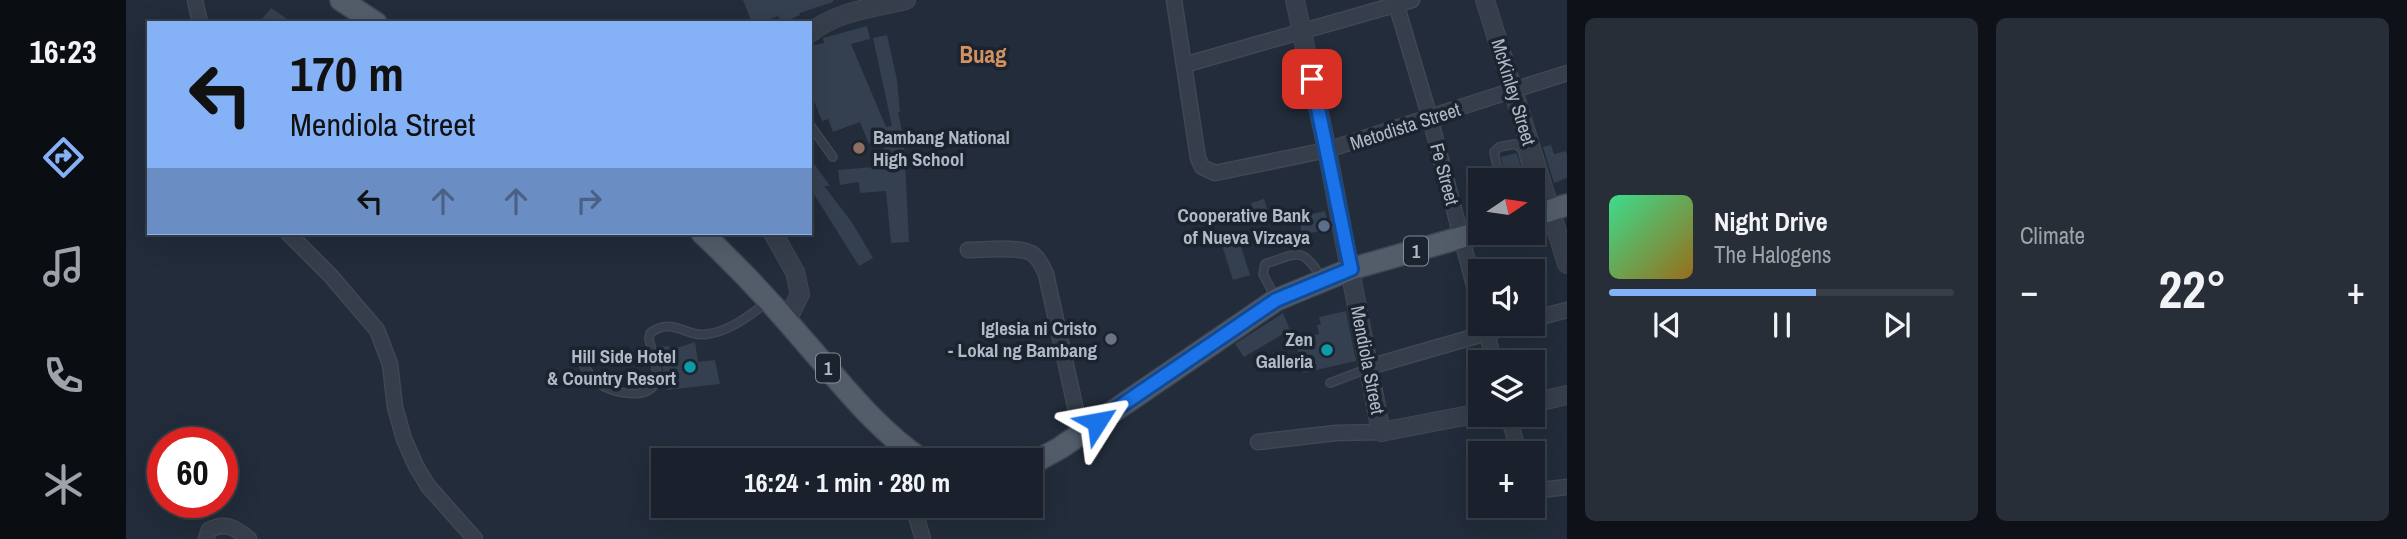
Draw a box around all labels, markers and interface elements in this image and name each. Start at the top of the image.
text: 16:23 [29,30,97,73]
street label: McKinley Street [1485,36,1543,149]
district label: Buag [959,39,1007,70]
text: 170 m [290,40,404,106]
icon: left [175,49,266,140]
pin [1282,49,1342,109]
icon: arrive [1293,60,1331,98]
street label: Metodista Street [1347,96,1464,156]
text: Mendiola Street [290,103,475,146]
place label: Bambang National High School [873,124,1010,172]
icon: directions [39,133,88,182]
marker: Bambang National High School [851,140,867,156]
street label: Fe Street [1424,140,1466,209]
north arrow [1468,168,1545,245]
map controls [1468,168,1545,518]
icon: left [351,182,389,220]
icon: ahead [424,182,462,220]
icon: ahead [497,182,535,220]
icon: right [570,182,608,220]
place label: Cooperative Bank of Nueva Vizcaya [1178,202,1310,250]
text: Night Drive [1714,204,1828,239]
marker: Cooperative Bank of Nueva Vizcaya [1316,218,1332,234]
text: Climate [2020,220,2085,251]
road number: 1 [1404,236,1428,265]
text: The Halogens [1714,239,1831,270]
icon: music [39,242,88,291]
text: 22° [2158,254,2227,324]
button: sound [1468,259,1545,336]
text: − [2020,265,2038,316]
text: + [2347,265,2365,316]
street label: Mendiola Street [1345,304,1391,417]
icon: previous [1648,306,1686,344]
icon: pause [1763,306,1801,344]
icon: next [1878,306,1916,344]
place label: Iglesia ni Cristo - Lokal ng Bambang [948,315,1097,363]
place label: Zen Galleria [1256,326,1313,374]
marker: Iglesia ni Cristo - Lokal ng Bambang [1103,331,1119,347]
marker: Zen Galleria [1319,342,1335,358]
place label: Hill Side Hotel & Country Resort [547,343,676,391]
button: layers [1468,350,1545,427]
icon: phone [39,351,88,400]
road number: 1 [816,354,840,382]
marker: Hill Side Hotel & Country Resort [682,359,698,375]
position arrow [1060,385,1134,459]
speed limit sign: 60 [147,427,238,518]
button: + [1468,441,1545,518]
icon: climate [39,460,88,509]
text: 16:24 · 1 min · 280 m [744,465,950,500]

